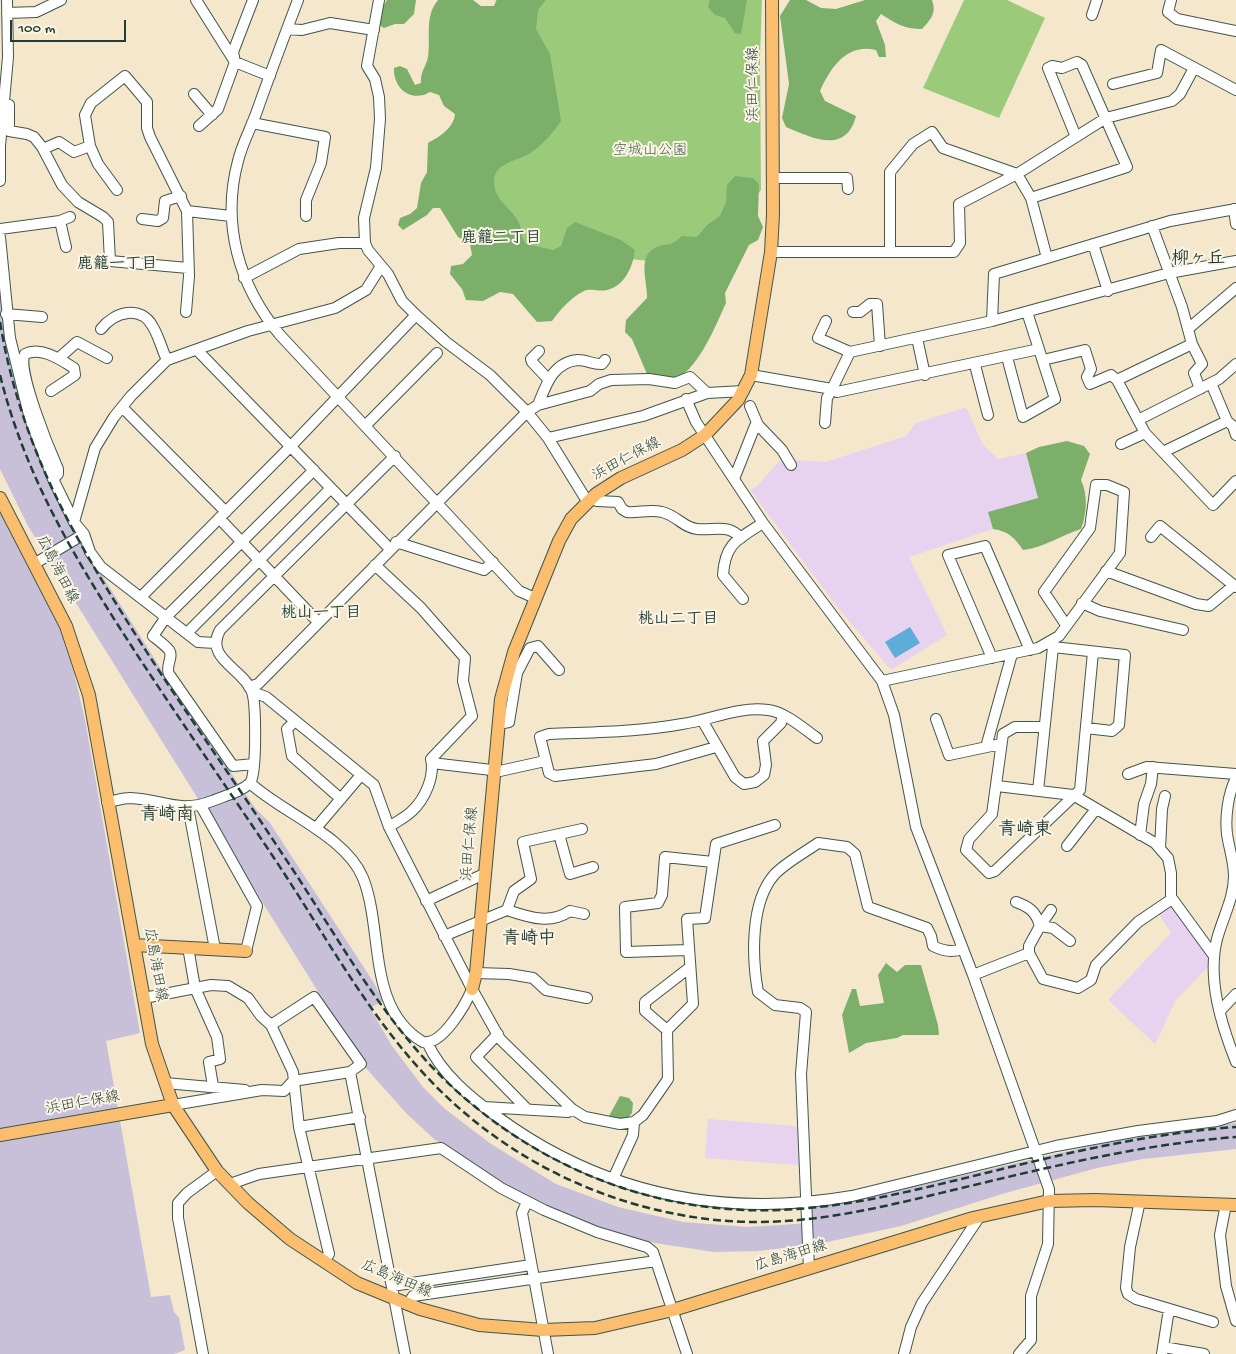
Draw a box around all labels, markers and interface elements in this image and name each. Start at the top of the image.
scale bar [12,10,129,42]
text: 100 m [18,20,55,38]
street label: 浜田仁保線 [746,47,764,121]
park label: 空城山公園 [613,143,687,161]
district label: 鹿籠二丁目 [461,230,541,250]
district label: 柳ヶ丘 [1171,249,1225,271]
district label: 鹿籠一丁目 [77,256,157,276]
street label: 浜田仁保線 [590,434,664,486]
street label: 広島海田線 [31,533,81,607]
district label: 桃山一丁目 [281,605,361,625]
district label: 桃山二丁目 [638,611,718,631]
district label: 青崎南 [140,805,194,827]
street label: 浜田仁保線 [459,806,483,882]
district label: 青崎東 [998,820,1052,842]
street label: 広島海田線 [139,927,169,1003]
district label: 青崎中 [502,929,556,951]
street label: 浜田仁保線 [45,1089,121,1119]
street label: 広島海田線 [753,1237,829,1277]
street label: 広島海田線 [358,1257,434,1303]

